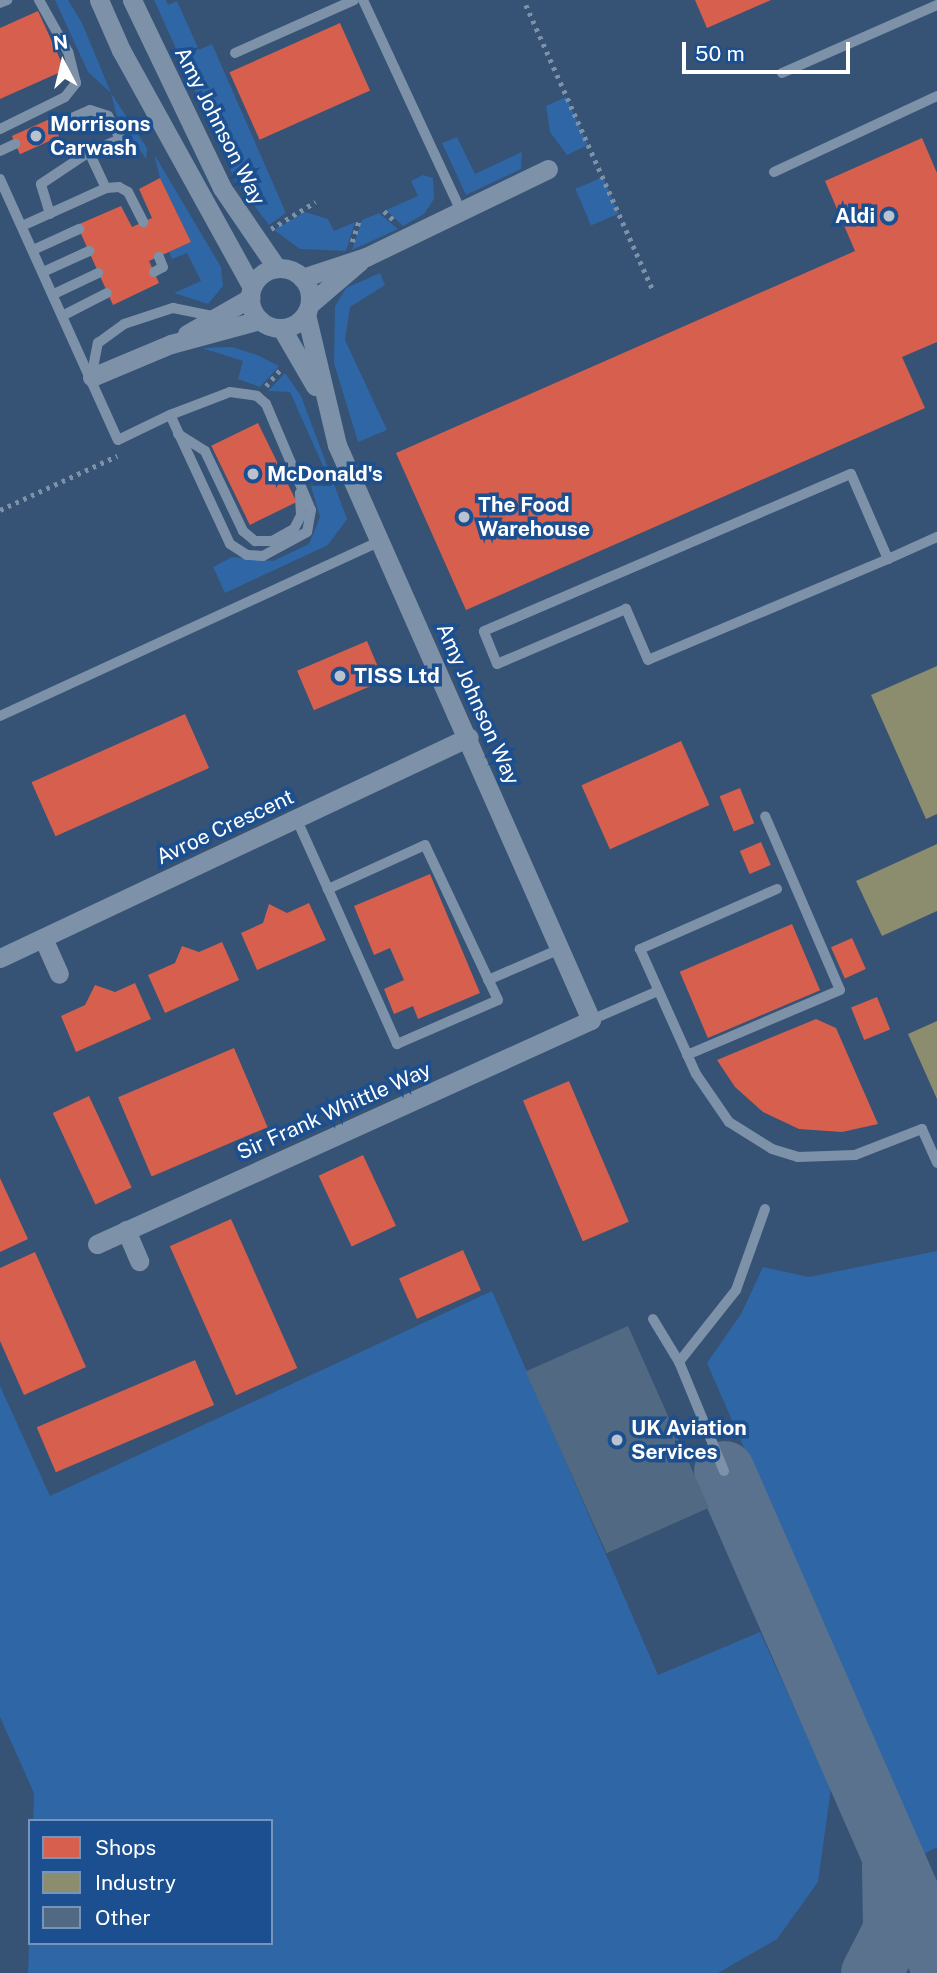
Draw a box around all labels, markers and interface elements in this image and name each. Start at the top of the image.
north arrow [28,28,98,98]
scale bar [685,28,853,72]
text: N [52,30,69,54]
text: 50 m [695,41,745,66]
street label: Amy Johnson Way [169,43,271,209]
place label: Morrisons Carwash [50,111,151,161]
marker: Morrisons Carwash [28,128,44,144]
place label: Aldi [835,203,875,229]
marker: Aldi [881,208,897,224]
place label: McDonald's [267,461,383,487]
marker: McDonald's [245,466,261,482]
place label: The Food Warehouse [478,492,590,542]
marker: The Food Warehouse [456,509,472,525]
street label: Amy Johnson Way [431,619,525,789]
place label: TISS Ltd [354,663,440,689]
marker: TISS Ltd [332,668,348,684]
street label: Avroe Crescent [152,784,298,870]
street label: Sir Frank Whittle Way [233,1057,435,1165]
place label: UK Aviation Services [631,1415,747,1465]
marker: UK Aviation Services [609,1432,625,1448]
legend [28,1819,273,1945]
text: Shops [95,1835,156,1860]
text: Industry [95,1870,176,1895]
text: Other [95,1905,151,1930]

